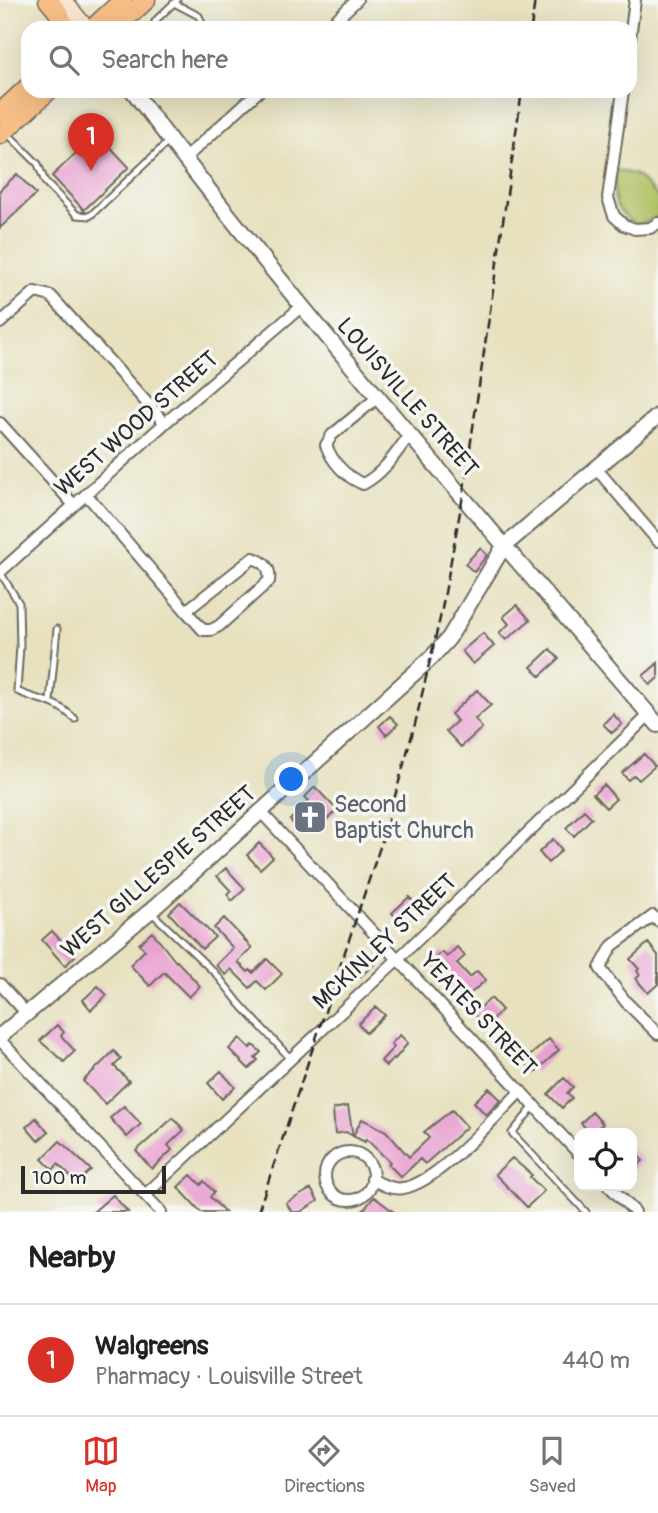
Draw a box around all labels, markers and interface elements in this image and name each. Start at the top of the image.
search box [21,21,637,98]
icon: search [45,41,83,79]
text: Search here [101,44,228,76]
pin: 1 [68,113,114,171]
street label: LOUISVILLE STREET [330,312,485,483]
street label: WEST WOOD STREET [49,344,224,502]
your location [274,762,308,796]
street label: WEST GILLESPIE STREET [55,779,262,964]
place label: Second Baptist Church [334,790,474,845]
church icon: Second Baptist Church [291,798,329,836]
street label: MCKINLEY STREET [306,867,462,1015]
street label: YEATES STREET [414,946,543,1082]
map controls [574,1128,637,1191]
button: locate [574,1128,637,1191]
scale bar [21,1163,166,1195]
text: 100 m [32,1166,86,1190]
text: Nearby [28,1239,115,1276]
text: Walgreens [95,1330,208,1362]
text: 1 [47,1346,56,1375]
text: 440 m [562,1346,630,1375]
text: Pharmacy · Louisville Street [95,1362,363,1391]
tab: Map [82,1432,120,1498]
tab: Directions [284,1432,365,1498]
tab: Saved [529,1432,576,1498]

